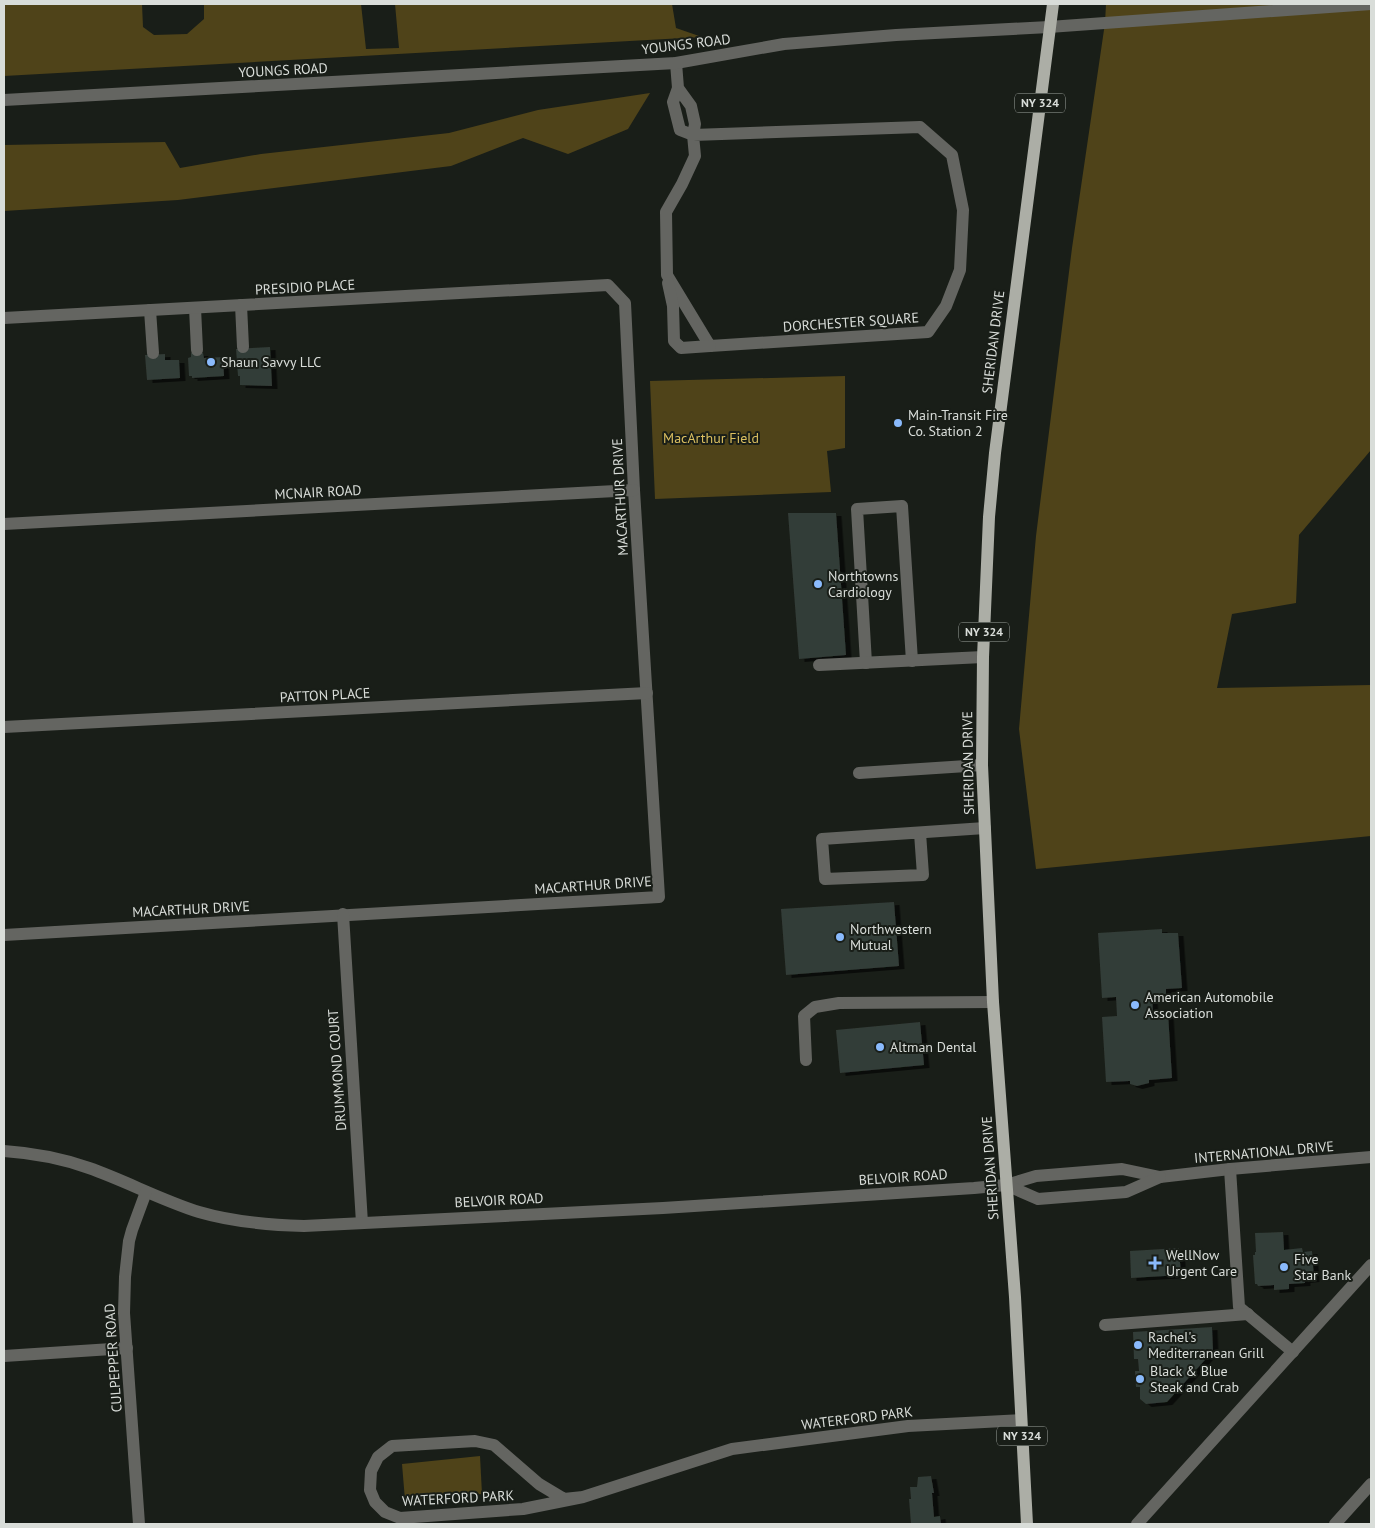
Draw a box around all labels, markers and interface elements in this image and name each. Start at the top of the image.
street label: YOUNGS ROAD [641,30,731,58]
street label: YOUNGS ROAD [238,59,328,81]
road number: NY 324 [1015,94,1065,112]
street label: PRESIDIO PLACE [254,275,356,299]
street label: SHERIDAN DRIVE [978,289,1008,395]
street label: DORCHESTER SQUARE [782,308,920,336]
place label: Shaun Savvy LLC [221,353,321,371]
marker: Shaun Savvy LLC [205,356,217,368]
place label: Main-Transit Fire Co. Station 2 [908,406,1008,440]
marker: Main-Transit Fire Co. Station 2 [892,417,904,429]
park label: MacArthur Field [663,429,759,447]
street label: MACARTHUR DRIVE [608,438,632,556]
street label: MCNAIR ROAD [274,481,362,503]
place label: Northtowns Cardiology [828,567,898,601]
marker: Northtowns Cardiology [812,578,824,590]
road number: NY 324 [959,622,1009,642]
street label: PATTON PLACE [279,684,371,706]
street label: SHERIDAN DRIVE [958,711,978,815]
street label: MACARTHUR DRIVE [534,872,652,898]
street label: MACARTHUR DRIVE [132,897,250,921]
place label: Northwestern Mutual [850,920,932,954]
marker: Northwestern Mutual [834,931,846,943]
place label: American Automobile Association [1145,988,1274,1022]
marker: American Automobile Association [1129,999,1141,1011]
street label: DRUMMOND COURT [324,1008,350,1132]
place label: Altman Dental [890,1038,976,1056]
marker: Altman Dental [874,1041,886,1053]
street label: SHERIDAN DRIVE [977,1116,1003,1220]
street label: INTERNATIONAL DRIVE [1193,1137,1335,1167]
street label: BELVOIR ROAD [858,1165,948,1189]
street label: BELVOIR ROAD [454,1189,544,1211]
place label: WellNow Urgent Care [1166,1246,1237,1280]
place label: Five Star Bank [1294,1250,1351,1284]
marker: WellNow Urgent Care [1148,1256,1162,1270]
marker: Five Star Bank [1278,1261,1290,1273]
street label: CULPEPPER ROAD [100,1303,126,1413]
place label: Rachel's Mediterranean Grill [1148,1328,1264,1362]
marker: Rachel's Mediterranean Grill [1132,1339,1144,1351]
place label: Black & Blue Steak and Crab [1150,1362,1239,1396]
marker: Black & Blue Steak and Crab [1134,1373,1146,1385]
street label: WATERFORD PARK [800,1402,914,1434]
road number: NY 324 [997,1426,1047,1445]
street label: WATERFORD PARK [402,1486,515,1510]

